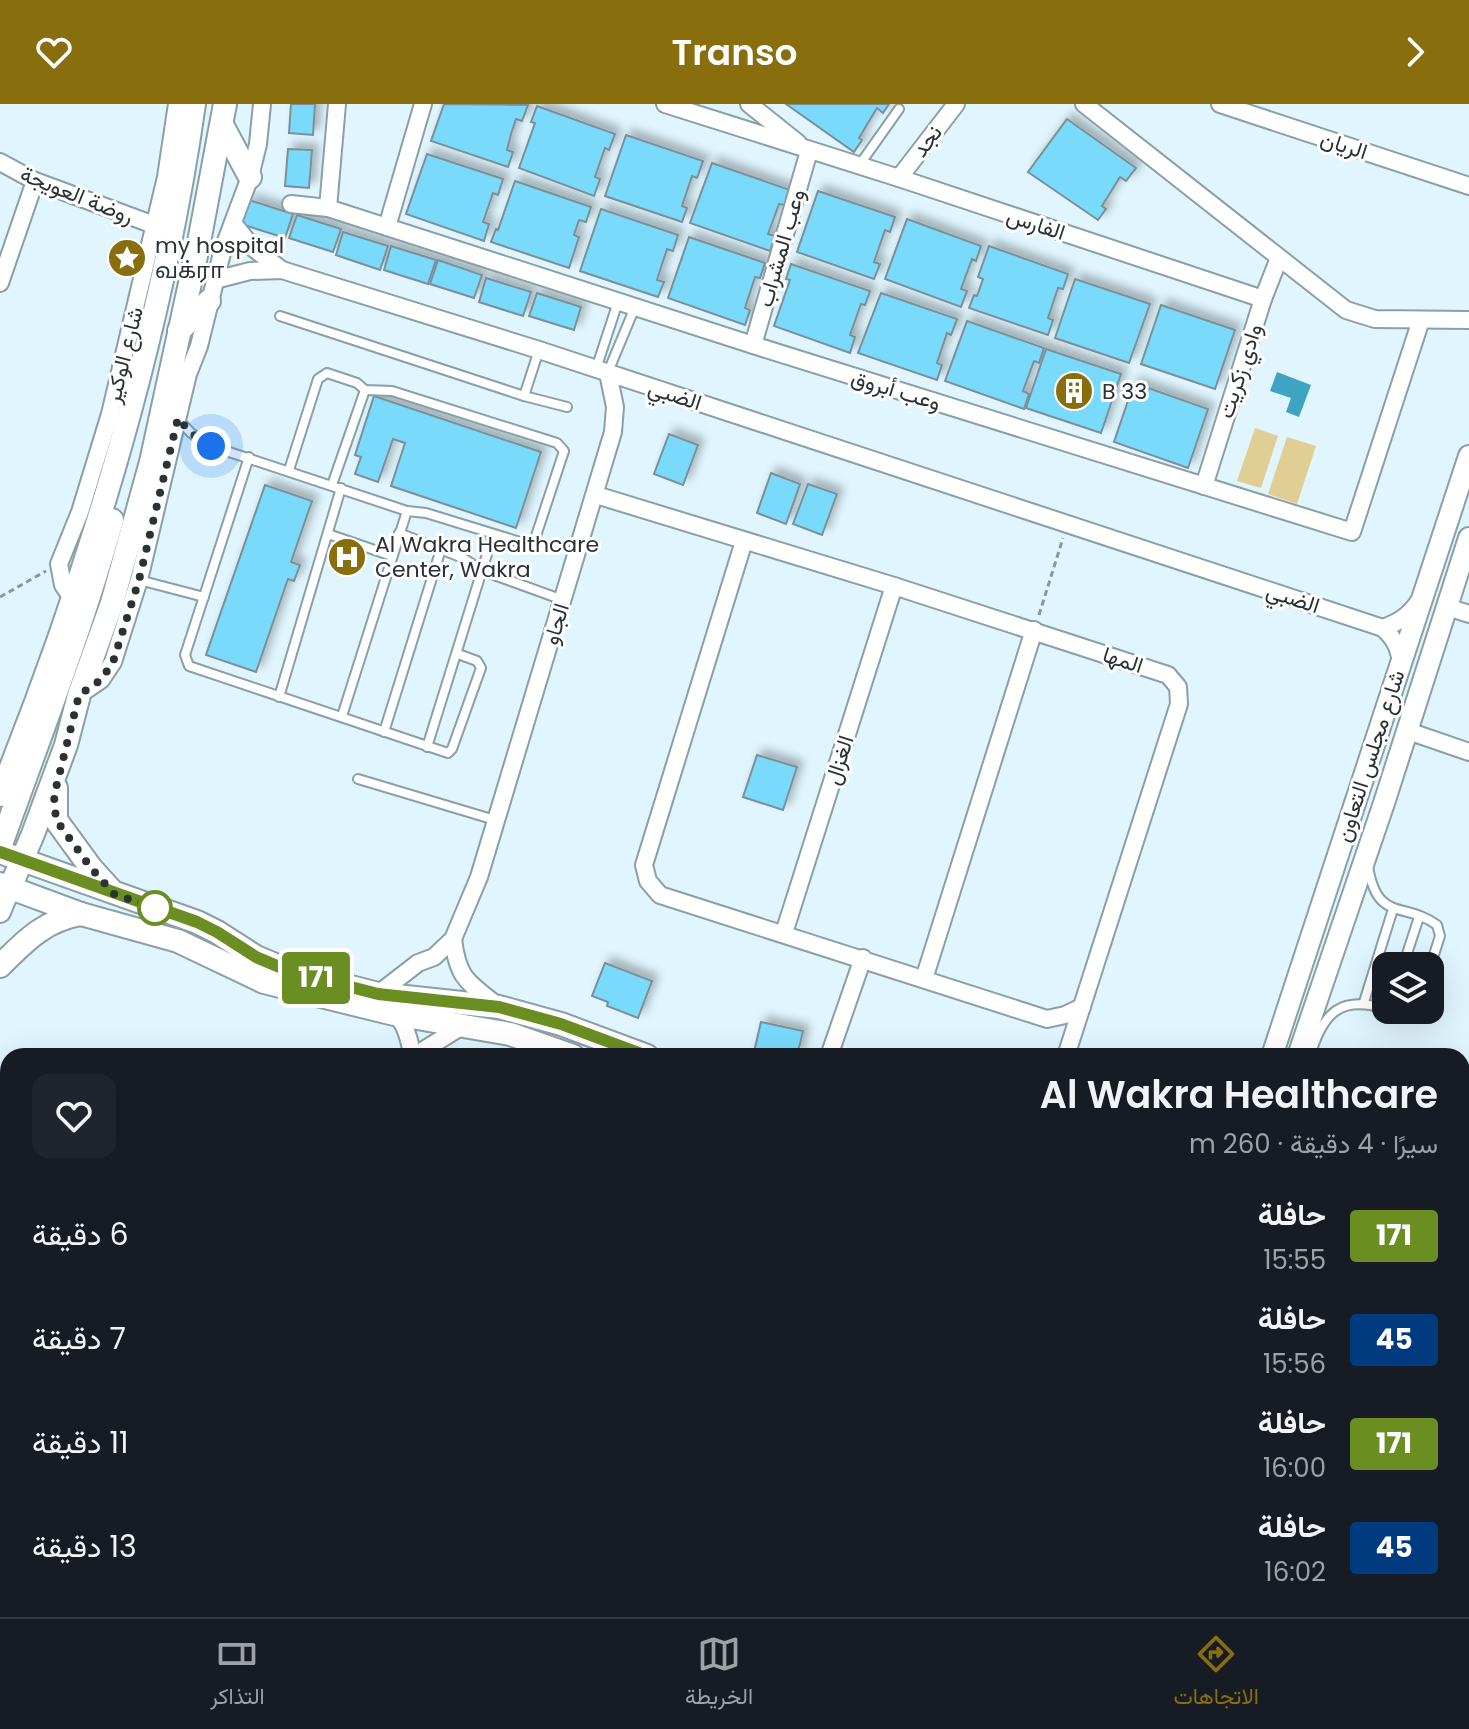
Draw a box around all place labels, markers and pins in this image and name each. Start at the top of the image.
place label: my hospital வக்ரா [155,230,284,286]
place icon: my hospital வக்ரா [106,237,148,279]
building icon: B 33 [1053,370,1095,412]
place label: B 33 [1102,376,1147,407]
place label: Al Wakra Healthcare Center, Wakra [375,529,599,585]
hospital icon: Al Wakra Healthcare Center, Wakra [326,536,368,578]
unlabelled marker [138,891,172,925]

